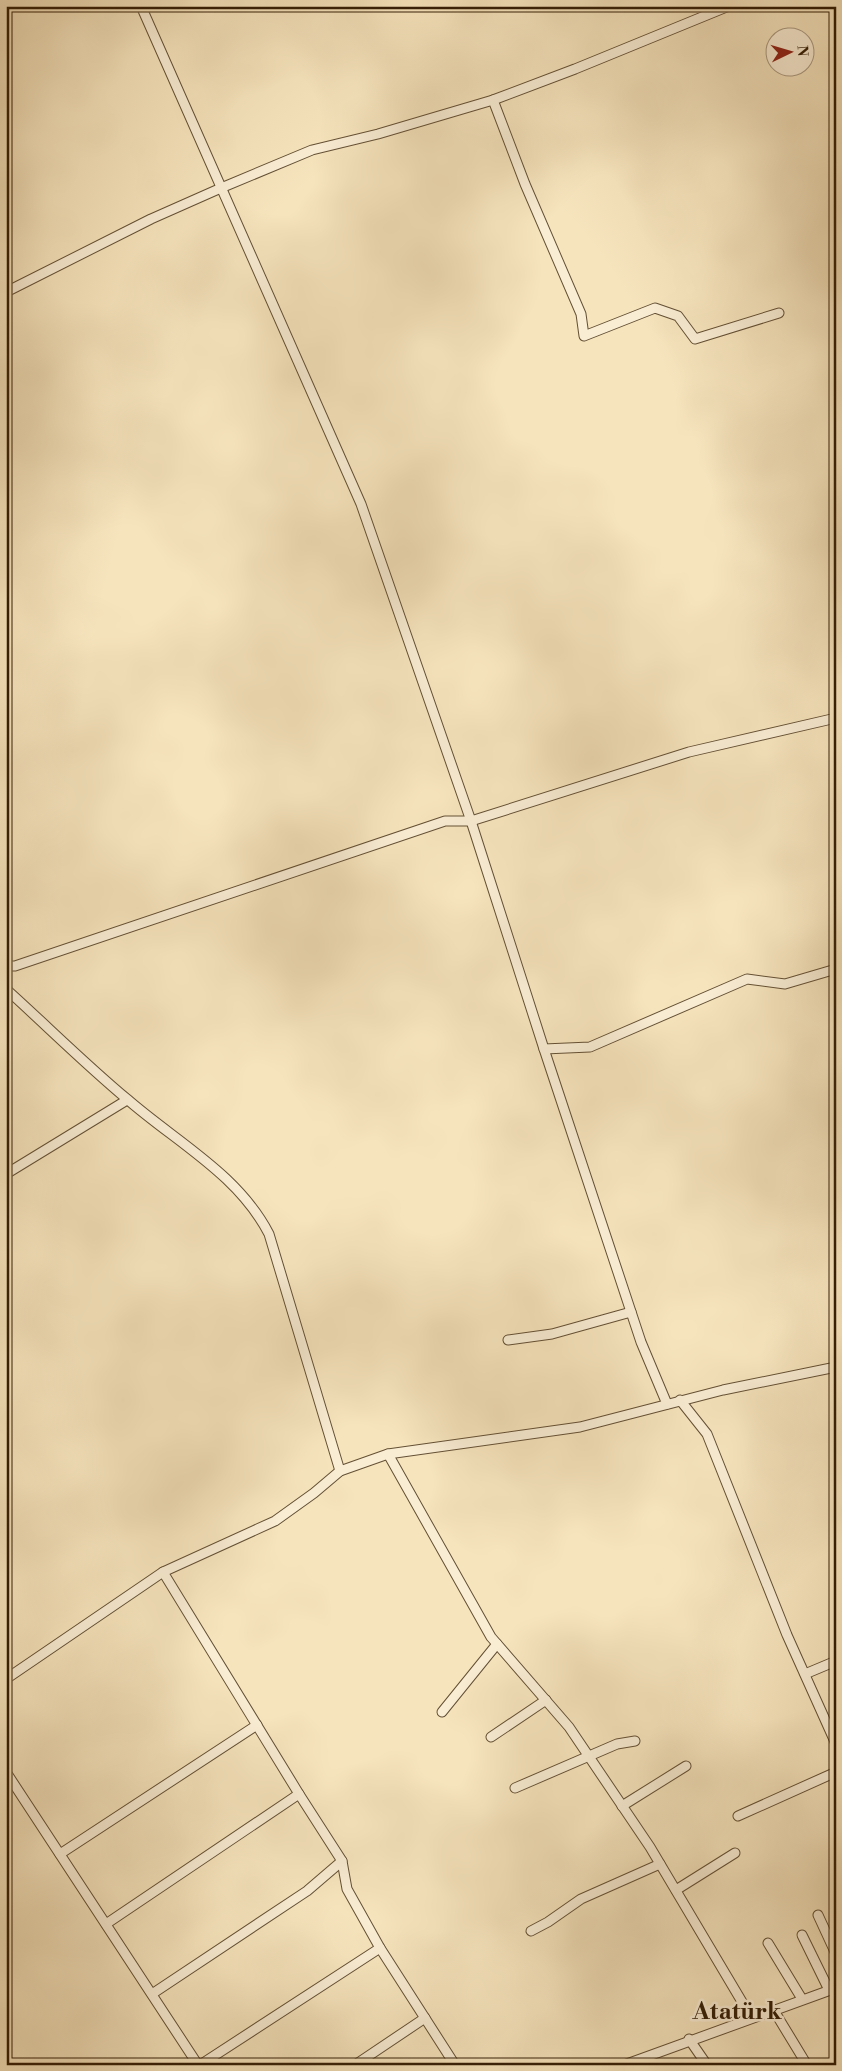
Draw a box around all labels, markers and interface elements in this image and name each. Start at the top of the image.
north arrow [764,28,814,78]
text: N [793,45,811,57]
district label: Atatürk [691,1997,783,2027]

